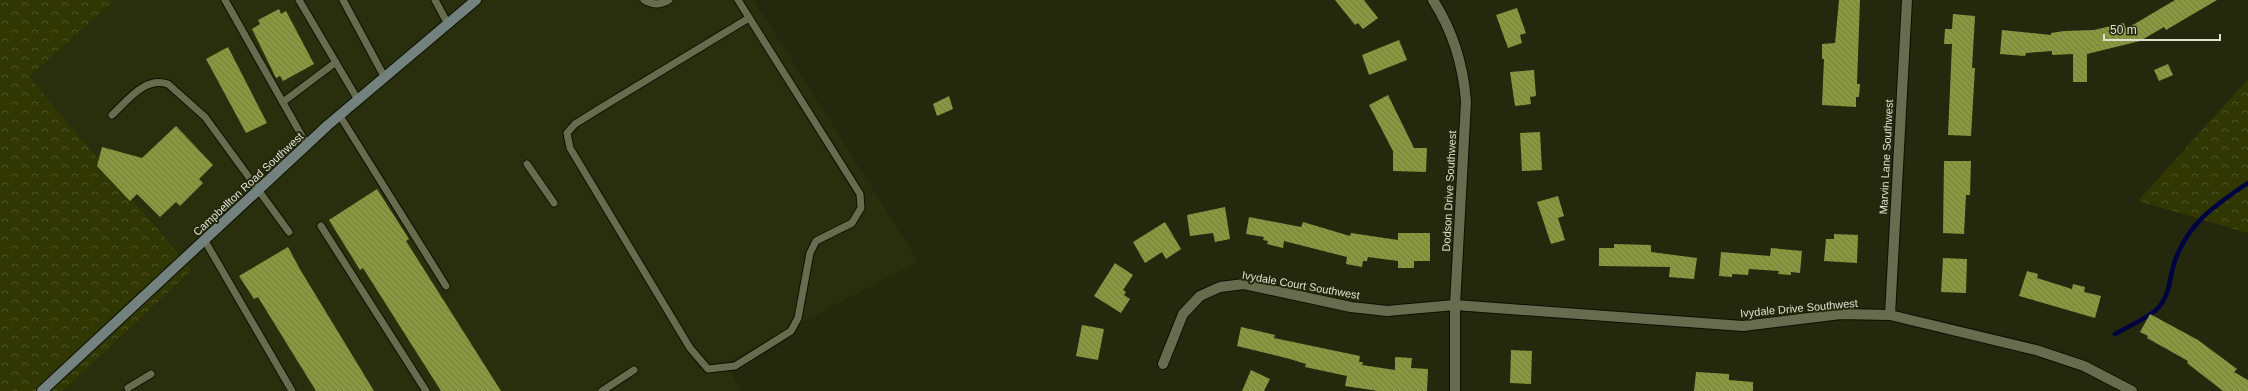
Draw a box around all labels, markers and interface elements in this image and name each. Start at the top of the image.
scale bar [2104,16,2220,42]
text: 50 m [2110,23,2137,37]
street label: Marvin Lane Southwest [1877,99,1895,215]
street label: Campbellton Road Southwest [191,130,305,238]
street label: Dodson Drive Southwest [1440,130,1458,252]
street label: Ivydale Court Southwest [1241,269,1361,301]
street label: Ivydale Drive Southwest [1740,297,1858,319]

